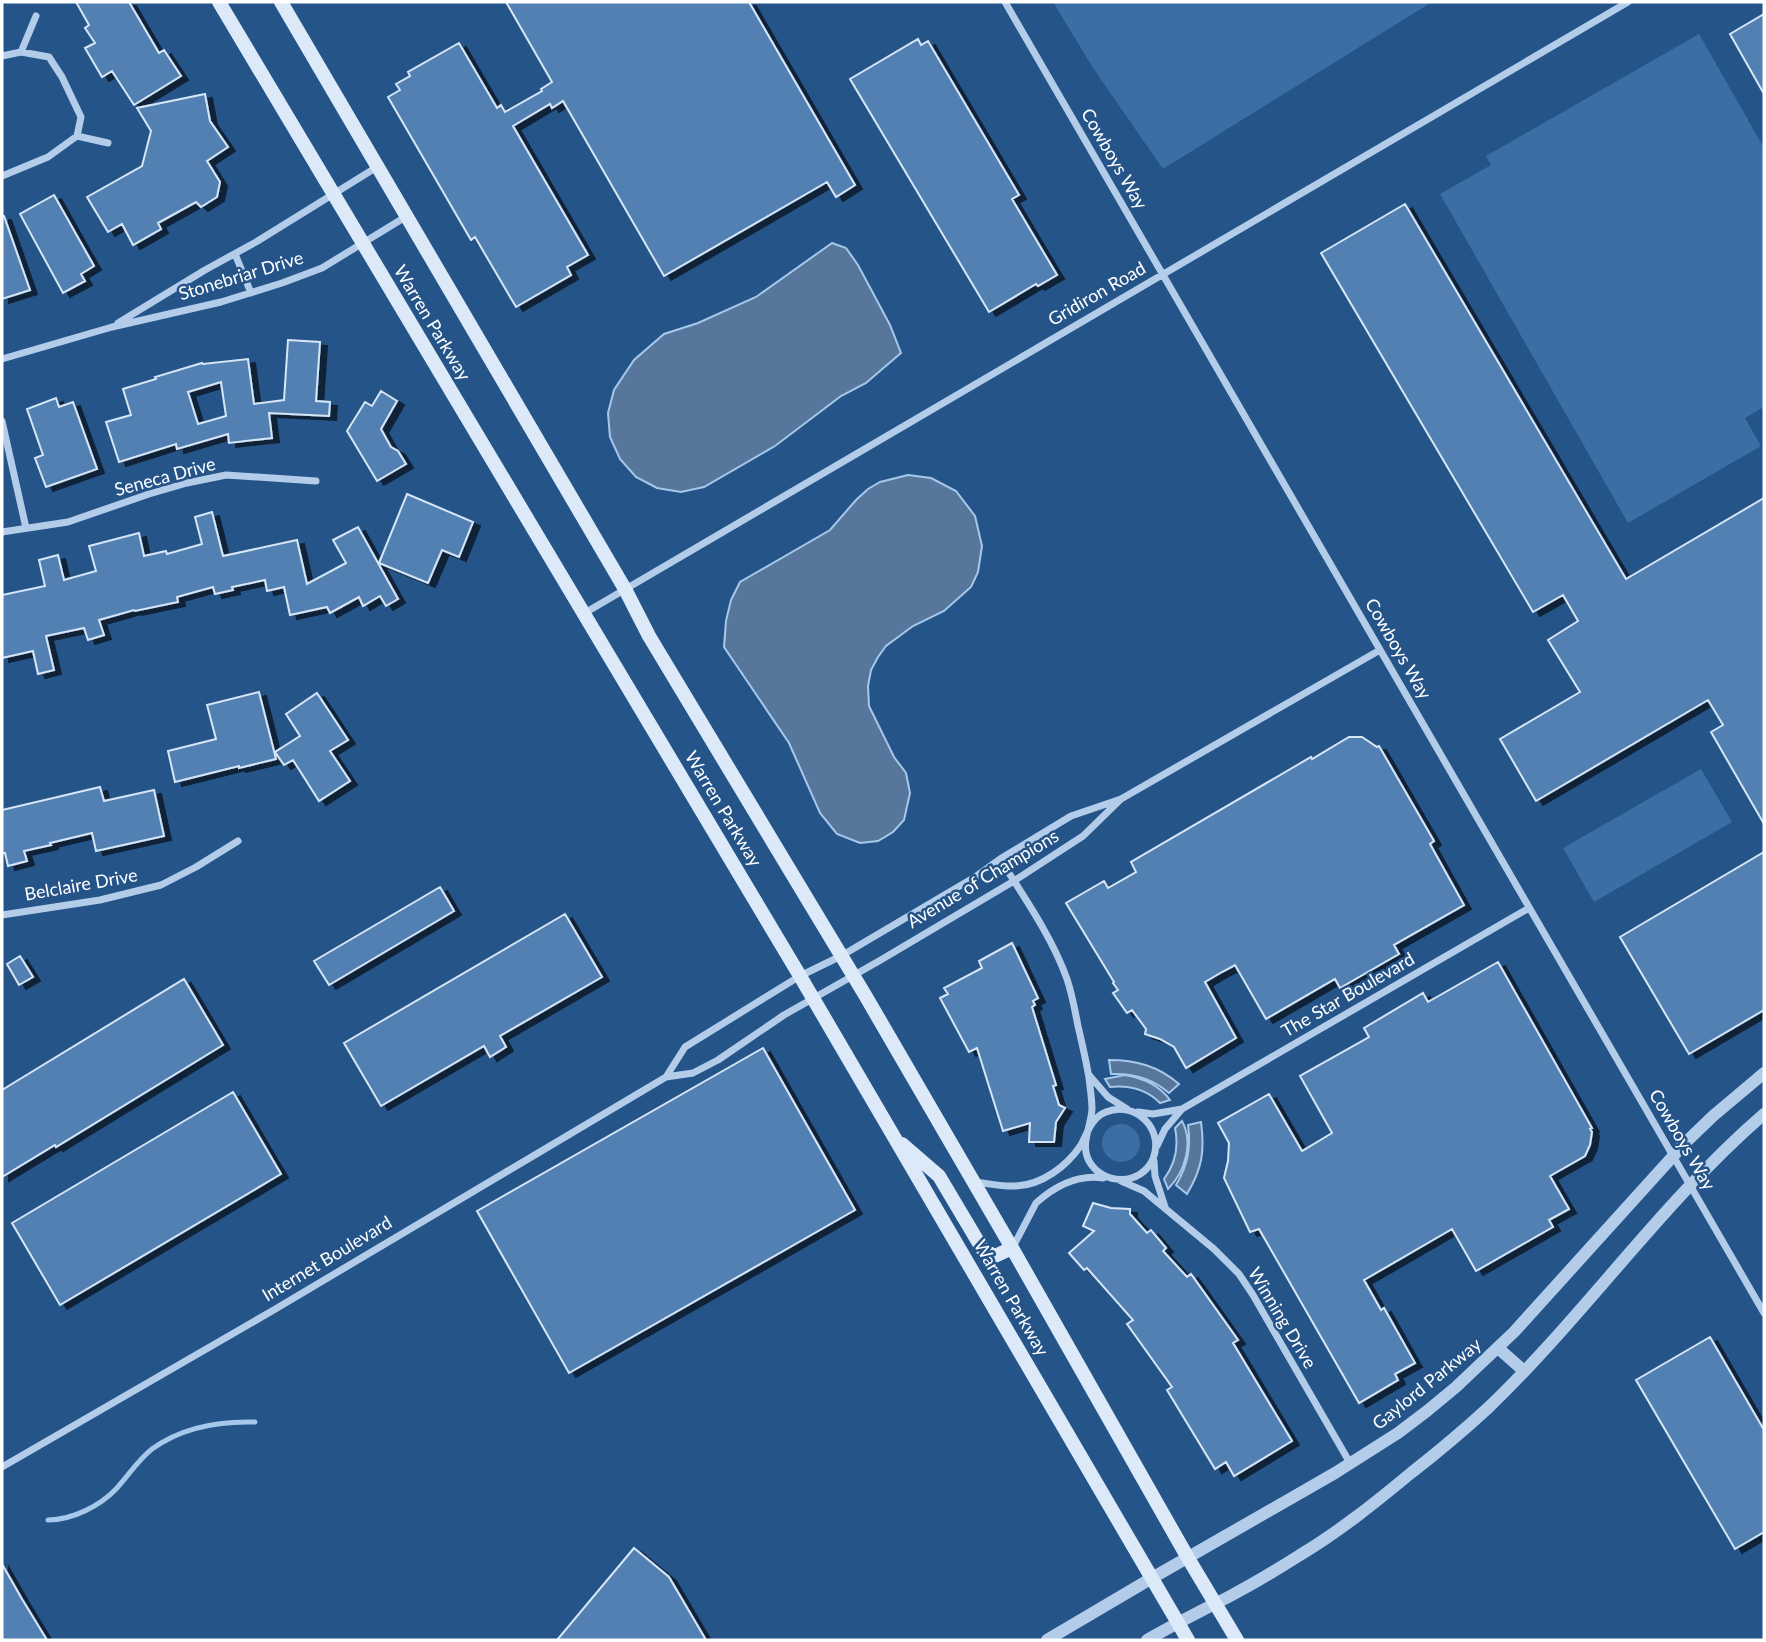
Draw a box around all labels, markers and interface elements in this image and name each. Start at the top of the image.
street label: Cowboys Way [1077,104,1153,214]
street label: Stonebriar Drive [176,246,306,304]
street label: Gridiron Road [1044,256,1149,330]
street label: Warren Parkway [390,261,476,385]
street label: Seneca Drive [112,452,218,500]
street label: Cowboys Way [1361,594,1437,704]
street label: Warren Parkway [681,747,767,871]
street label: Avenue of Champions [903,824,1062,932]
street label: Belclaire Drive [22,863,139,905]
street label: The Star Boulevard [1277,947,1418,1041]
street label: Cowboys Way [1645,1085,1721,1195]
street label: Internet Boulevard [258,1211,395,1306]
street label: Warren Parkway [970,1235,1054,1360]
street label: Winning Drive [1244,1263,1322,1372]
street label: Gaylord Parkway [1368,1332,1486,1434]

